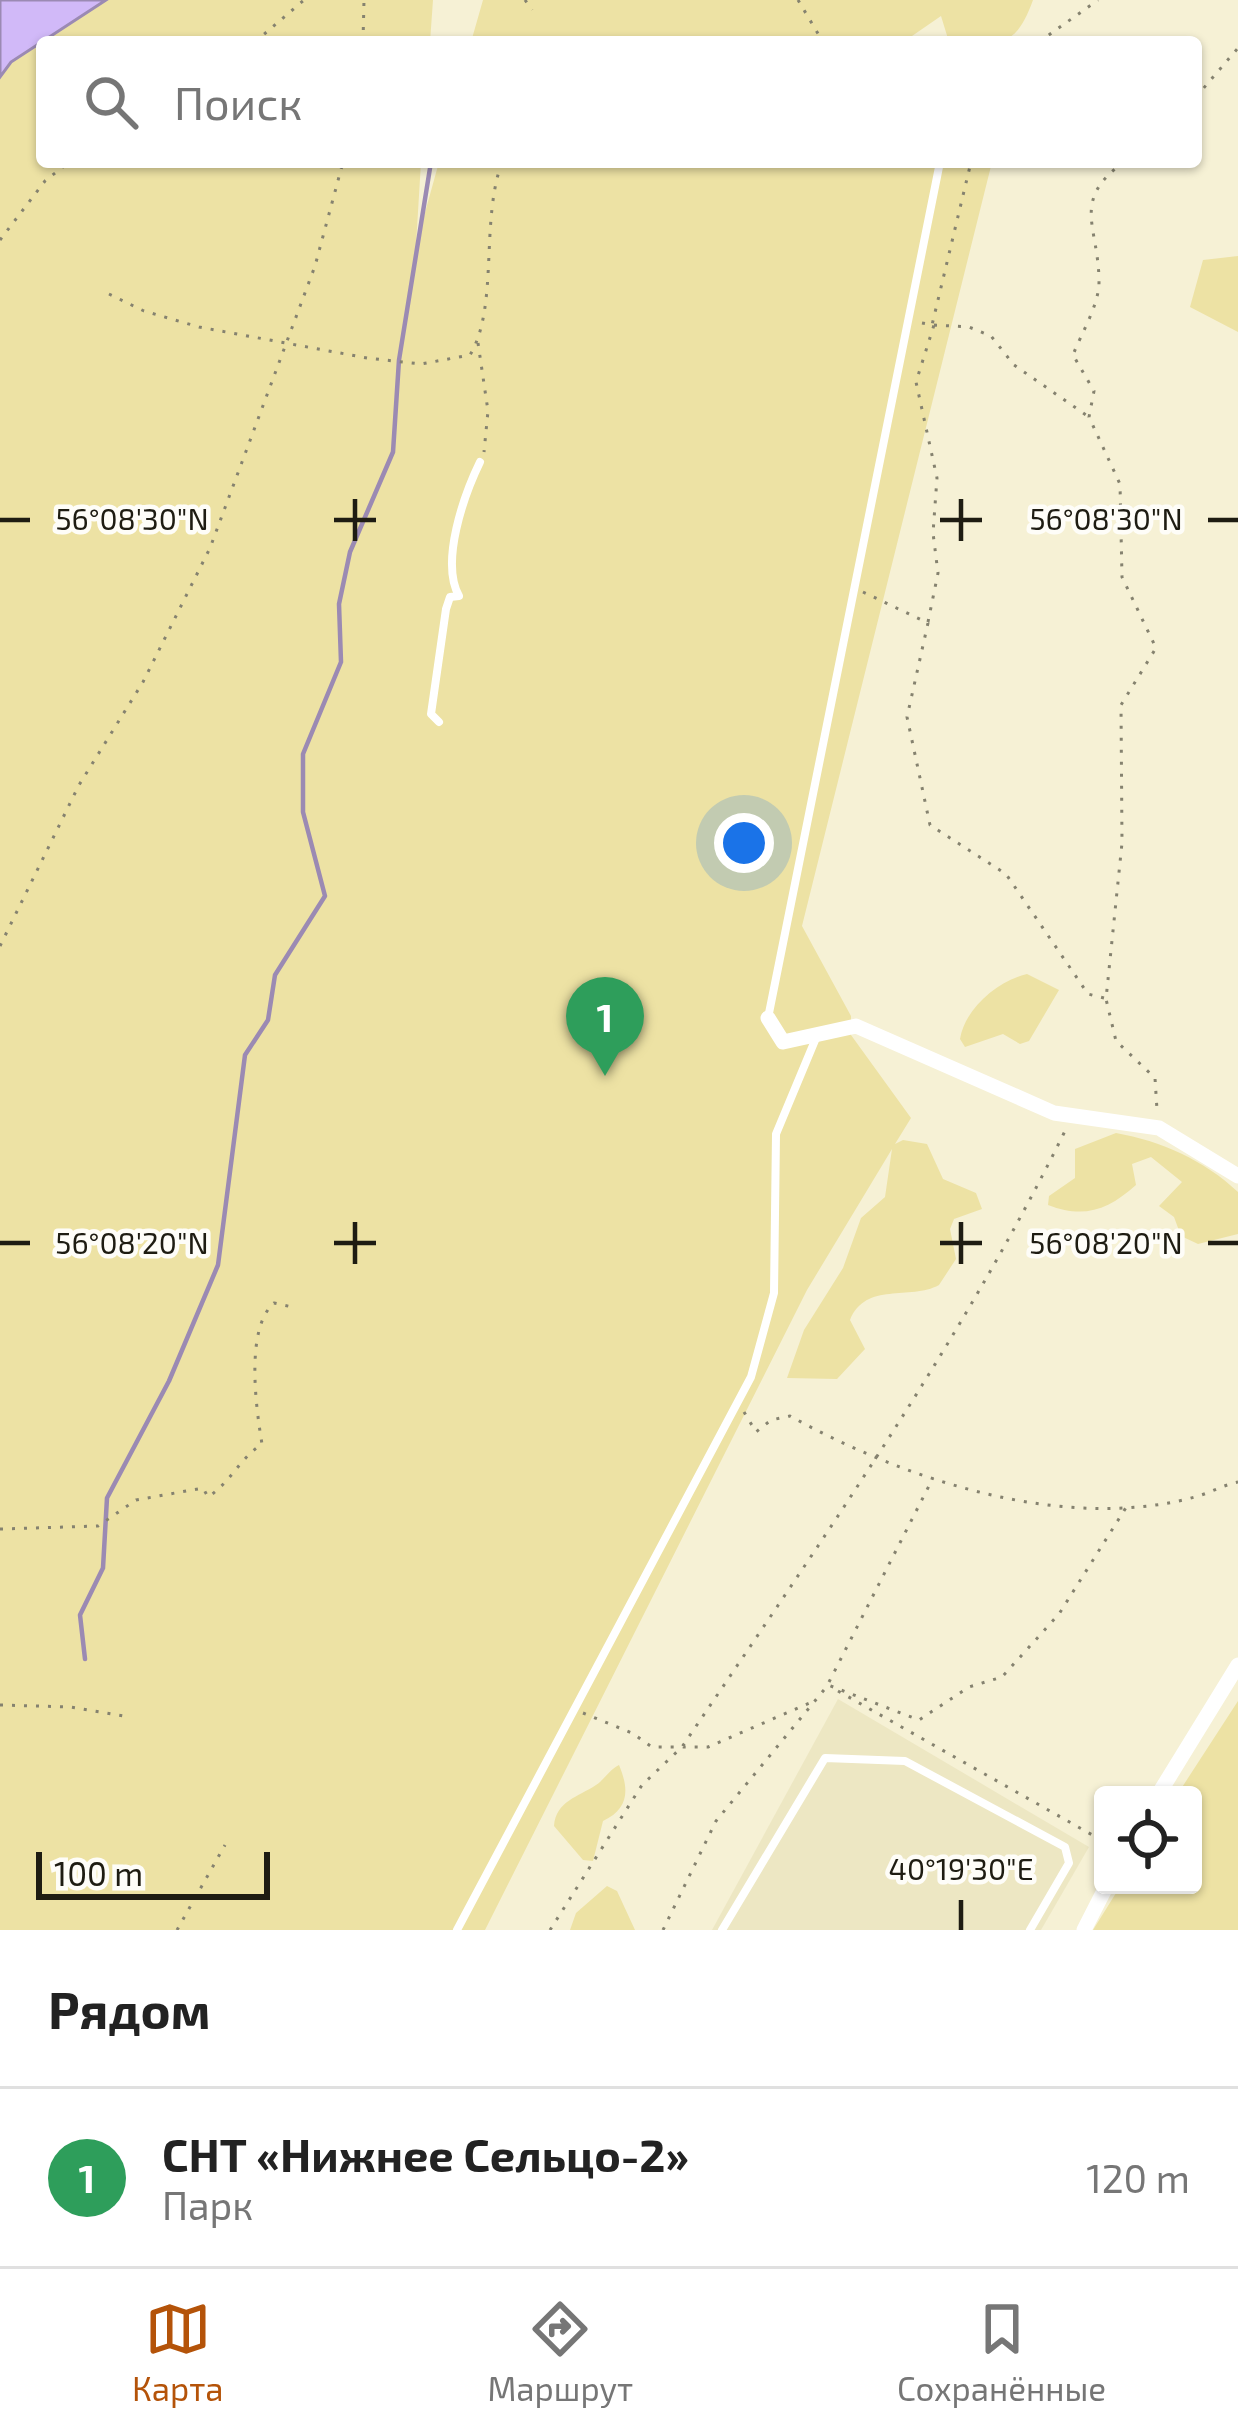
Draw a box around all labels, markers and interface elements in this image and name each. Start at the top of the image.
search box [36,36,1202,168]
icon: search [78,69,144,135]
text: Поиск [174,75,302,129]
text: 56°08'30"N [55,500,209,536]
text: 56°08'30"N [1029,500,1183,536]
your location [714,813,774,873]
pin: 1 [566,977,644,1076]
text: 56°08'20"N [55,1224,209,1260]
text: 56°08'20"N [1029,1224,1183,1260]
map controls [1094,1786,1202,1894]
button: locate [1094,1786,1202,1894]
scale bar [36,1846,270,1899]
text: 40°19'30"E [889,1850,1033,1886]
text: 100 m [54,1853,143,1893]
text: Рядом [48,1978,211,2039]
text: СНТ «Нижнее Сельцо-2» [162,2127,689,2181]
text: 1 [79,2154,95,2201]
text: 120 m [1086,2154,1190,2201]
text: Парк [162,2181,253,2228]
tab: Карта [132,2296,224,2408]
tab: Маршрут [487,2296,633,2408]
tab: Сохранённые [897,2296,1106,2408]

